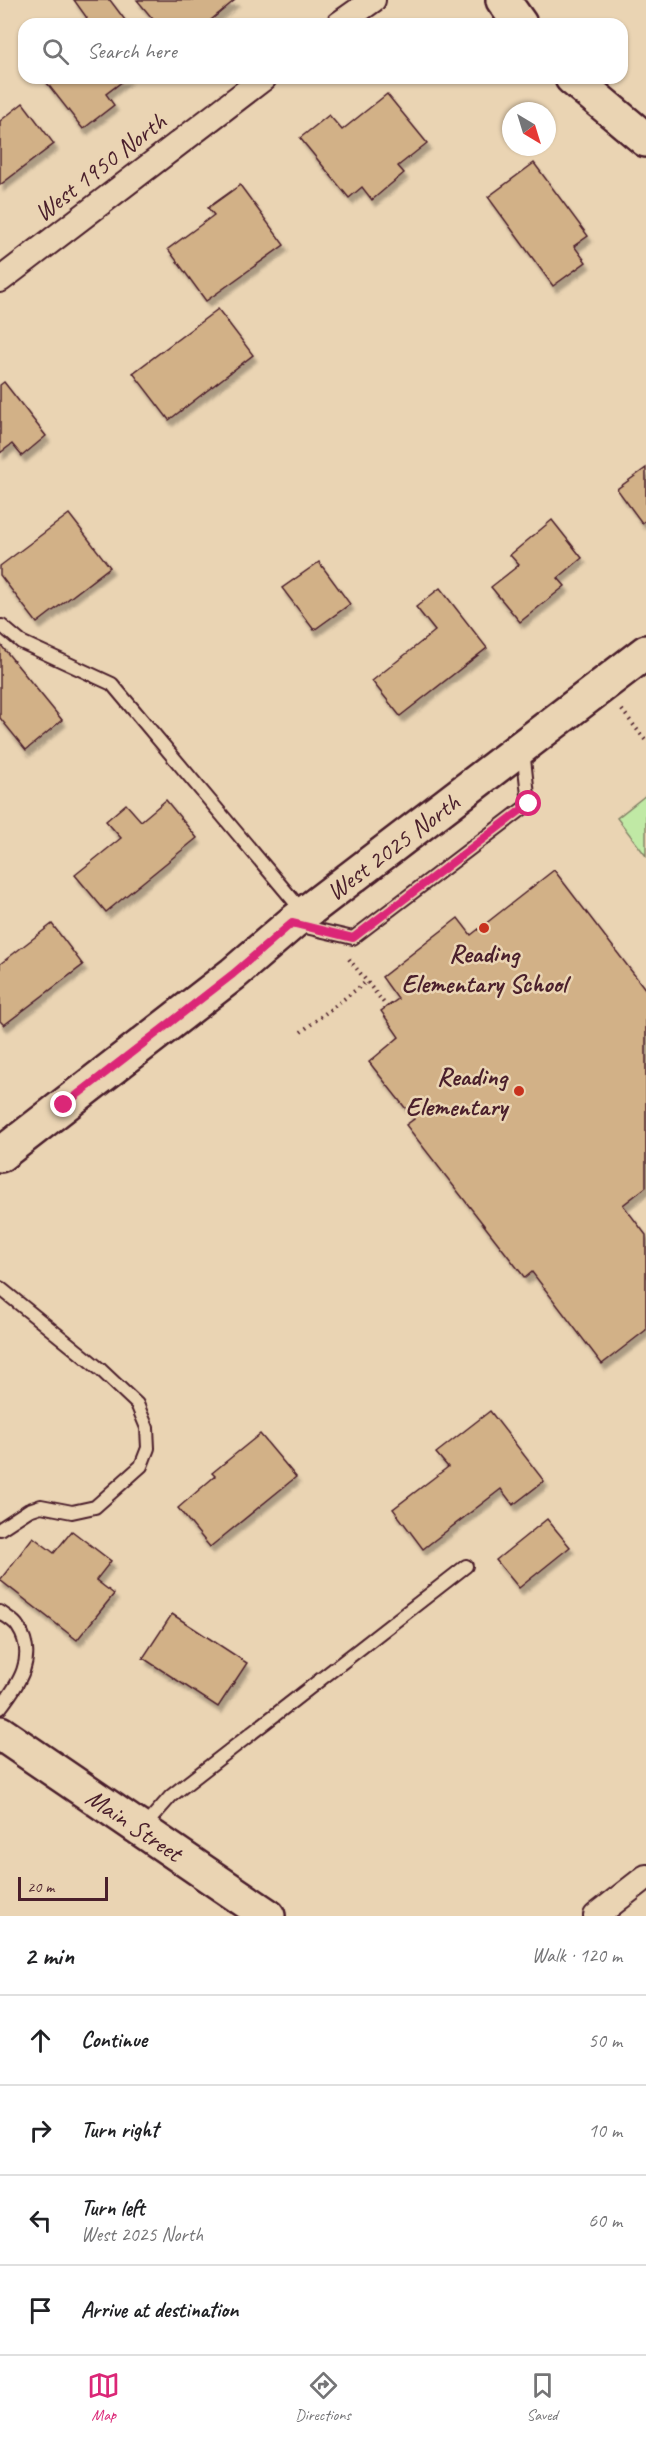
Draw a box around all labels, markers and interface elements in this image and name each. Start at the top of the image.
search box [18,18,628,84]
icon: search [39,35,72,68]
text: Search here [87,37,177,65]
north arrow [502,102,556,156]
street label: West 1950 North [27,104,174,229]
street label: West 2025 North [320,785,467,908]
route start [515,790,541,816]
marker: Reading Elementary School [477,921,491,935]
place label: Reading Elementary School [401,937,572,1000]
place label: Reading Elementary [406,1060,510,1123]
marker: Reading Elementary [512,1084,526,1098]
route end [50,1091,76,1117]
street label: Main Street [80,1781,190,1871]
scale bar [18,1874,108,1902]
text: 20 m [27,1877,54,1897]
text: 2 min [24,1939,74,1972]
text: Walk · 120 m [532,1943,622,1968]
icon: ahead [24,2024,57,2057]
text: Continue [81,2026,147,2054]
text: 50 m [588,2028,622,2053]
icon: right [24,2114,57,2147]
text: Turn right [81,2116,158,2144]
text: 10 m [588,2118,622,2143]
text: Turn left [81,2194,145,2222]
icon: left [24,2204,57,2237]
text: 60 m [588,2208,622,2233]
text: West 2025 North [81,2222,203,2247]
icon: arrive [24,2294,57,2327]
text: Arrive at destination [81,2296,238,2324]
tab: Map [87,2369,120,2425]
tab: Directions [295,2369,351,2425]
tab: Saved [526,2369,559,2425]

